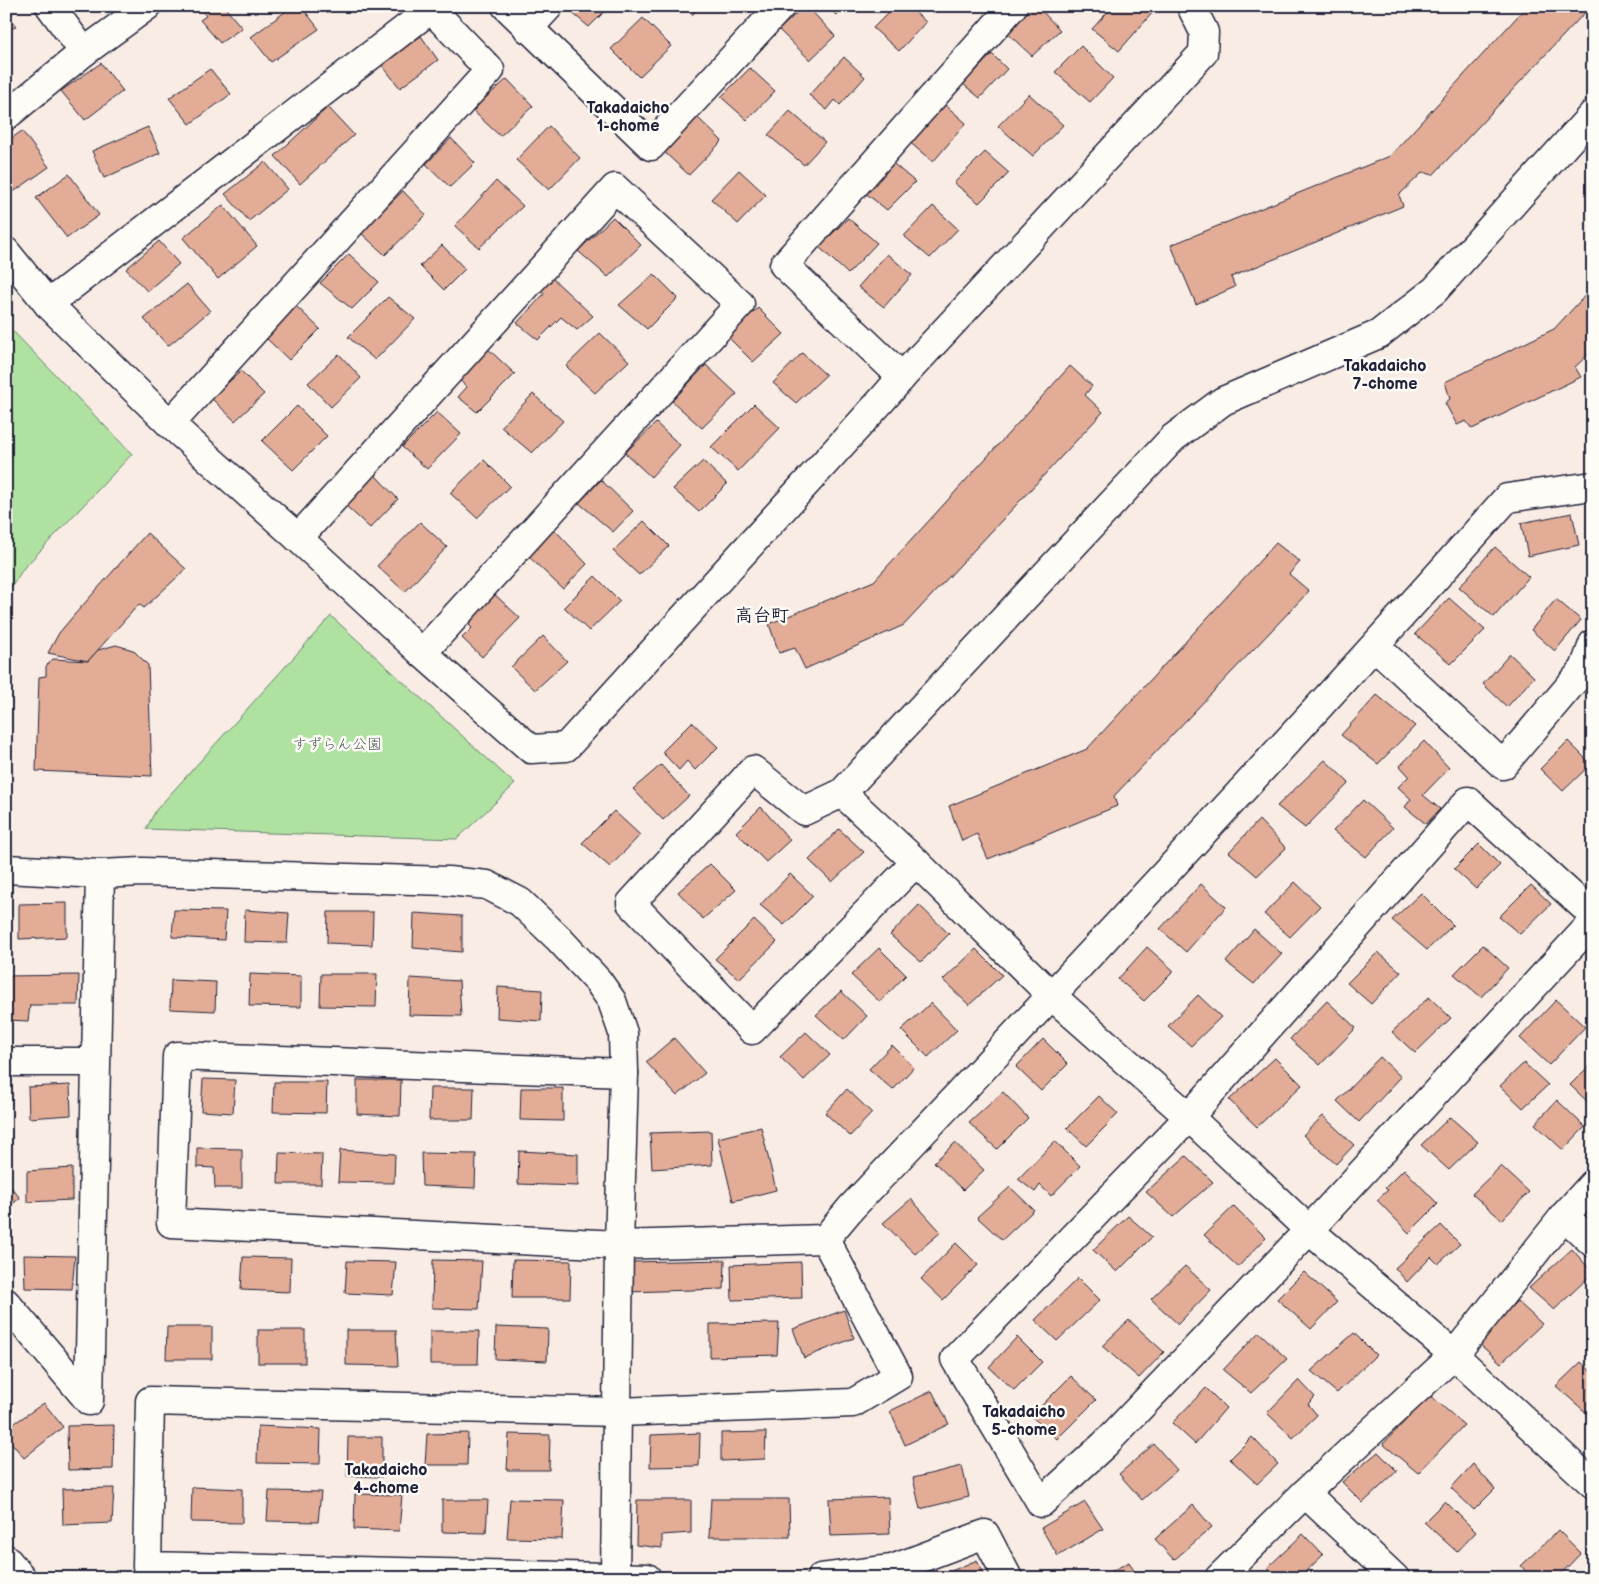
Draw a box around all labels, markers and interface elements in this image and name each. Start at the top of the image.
district label: Takadaicho 1-chome [587,99,669,136]
district label: Takadaicho 7-chome [1344,357,1426,394]
district label: 高台町 [735,605,789,626]
park label: すずらん公園 [292,735,382,754]
district label: Takadaicho 5-chome [983,1403,1065,1440]
district label: Takadaicho 4-chome [345,1461,427,1498]

